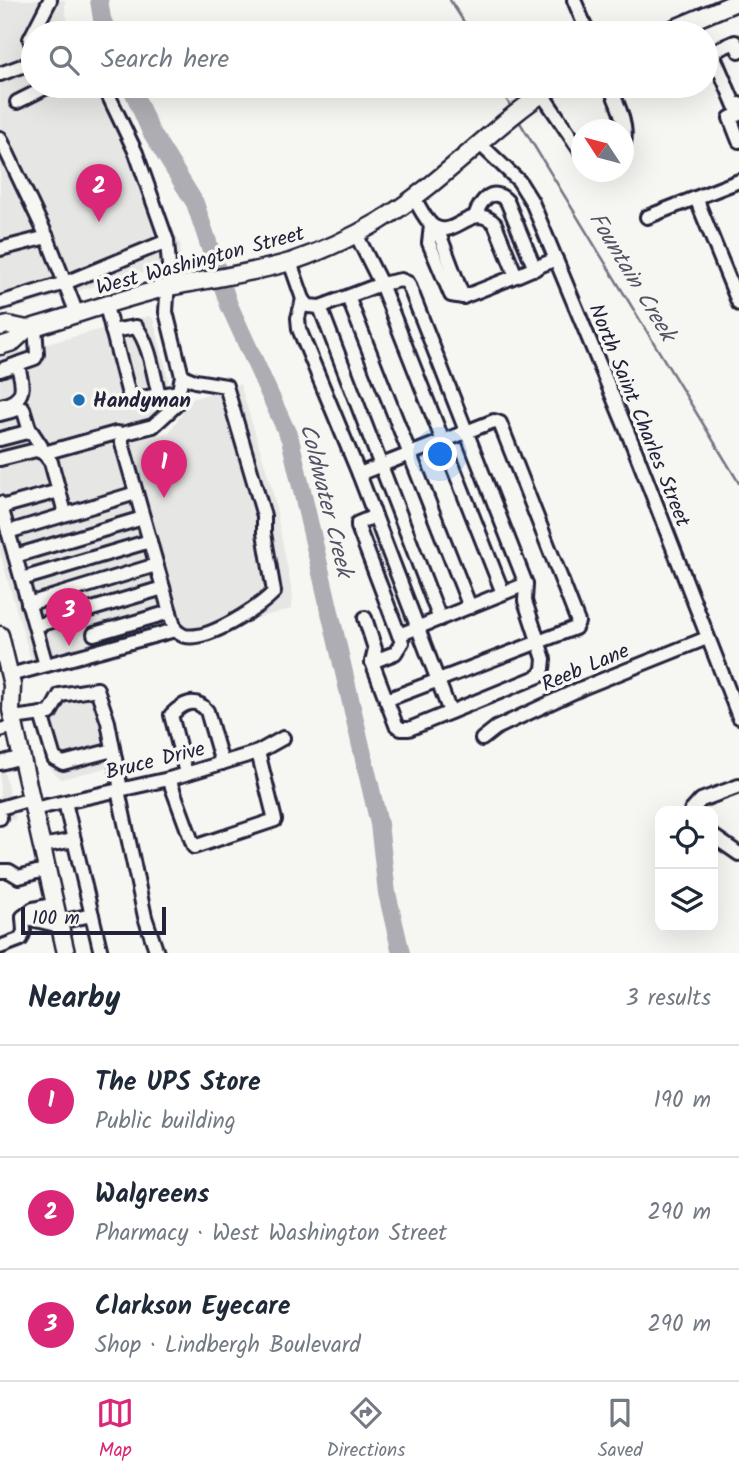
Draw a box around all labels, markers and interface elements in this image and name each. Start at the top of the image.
search box [21,21,718,98]
text: Search here [101,39,229,81]
icon: search [45,41,83,79]
north arrow [571,119,634,182]
pin: 2 [76,164,122,222]
water label: Fountain Creek [578,205,686,351]
street label: West Washington Street [93,218,309,305]
street label: North Saint Charles Street [579,299,699,533]
place label: Handyman [93,385,191,418]
marker: Handyman [71,392,87,408]
water label: Coldwater Creek [289,420,362,584]
your location [423,437,457,471]
pin: 1 [141,440,187,498]
pin: 3 [46,588,92,646]
street label: Reeb Lane [537,635,635,702]
street label: Bruce Drive [102,733,209,790]
map controls [655,806,718,932]
button: locate [655,806,718,869]
button: layers [655,869,718,932]
scale bar [21,904,166,936]
text: 100 m [32,904,80,934]
text: Nearby [28,975,120,1023]
text: 3 results [625,981,711,1017]
text: The UPS Store [95,1062,261,1104]
text: 1 [48,1083,54,1119]
text: 190 m [654,1083,711,1119]
text: Public building [95,1104,236,1140]
text: Walgreens [95,1174,209,1216]
text: 2 [44,1195,58,1231]
text: 290 m [647,1195,711,1231]
text: Pharmacy · West Washington Street [95,1216,447,1252]
text: Clarkson Eyecare [95,1286,290,1328]
text: 3 [45,1307,57,1343]
text: 290 m [647,1307,711,1343]
text: Shop · Lindbergh Boulevard [95,1328,361,1364]
tab: Map [96,1394,134,1466]
tab: Directions [327,1394,405,1466]
tab: Saved [598,1394,643,1466]

